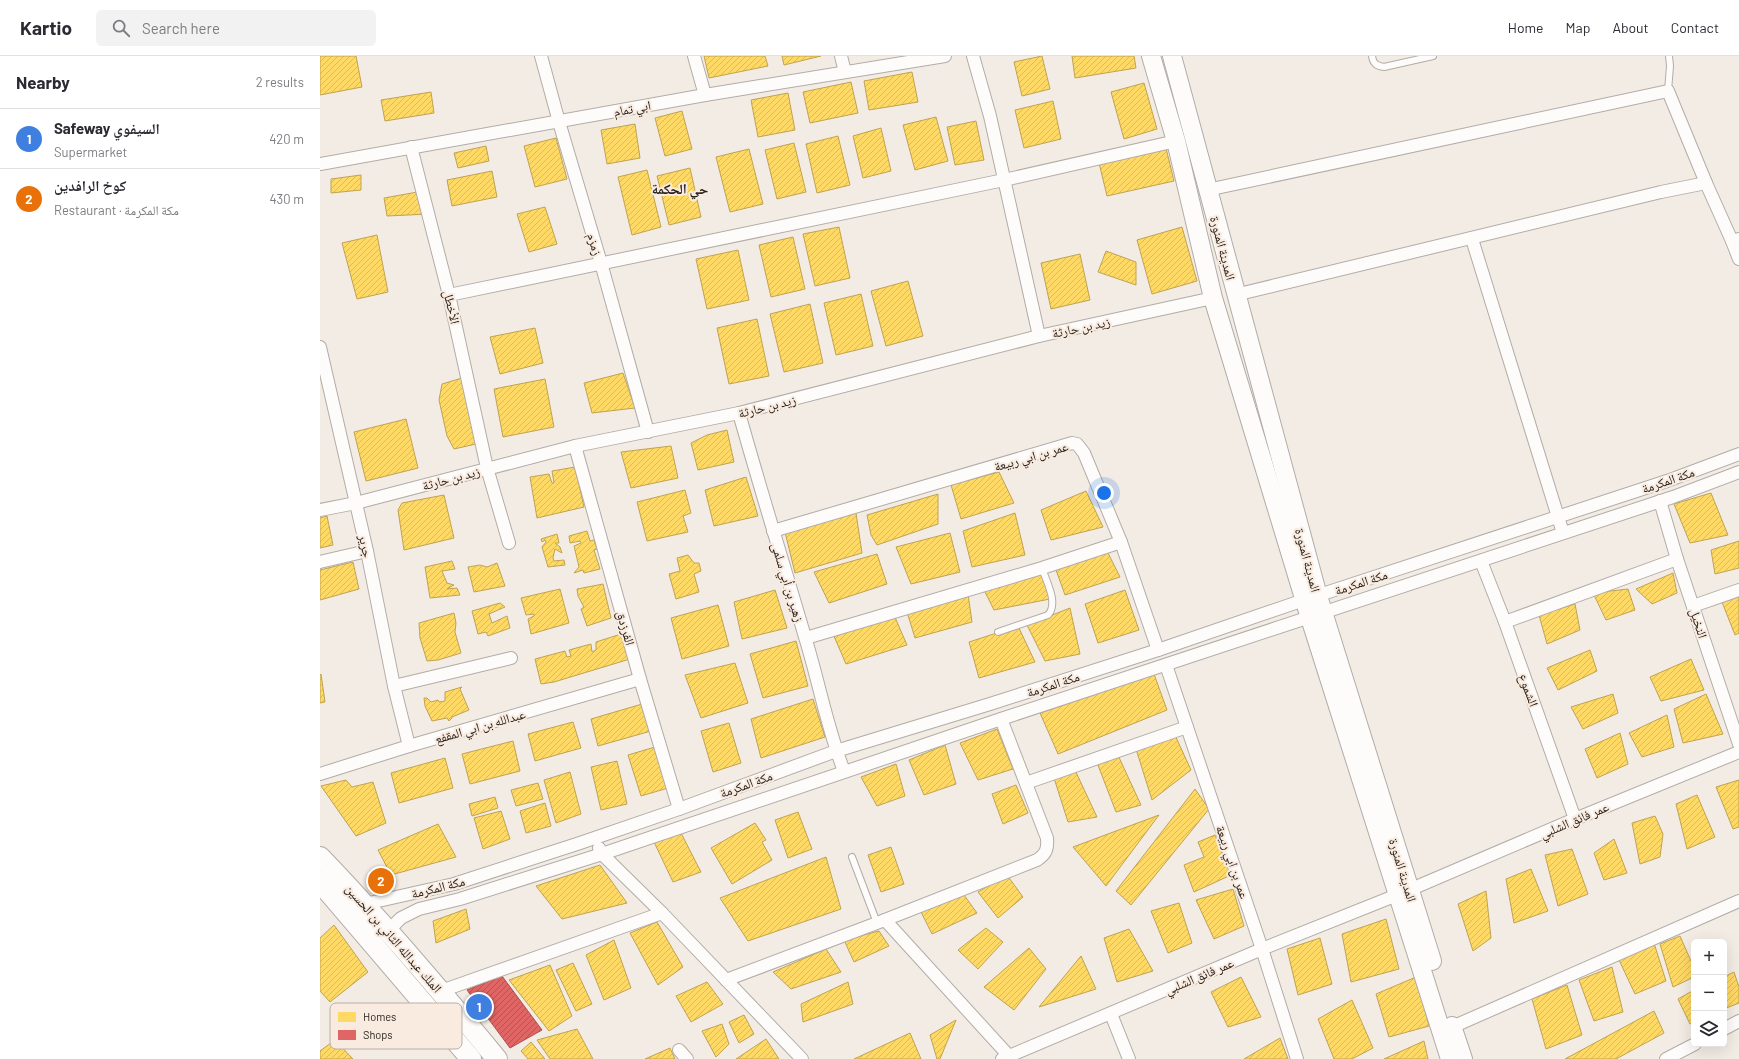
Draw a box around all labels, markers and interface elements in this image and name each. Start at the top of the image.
search box [96,10,376,46]
text: Kartio [20,16,72,39]
icon: search [110,17,132,39]
text: Search here [142,19,220,37]
text: Home [1508,19,1544,36]
text: Map [1566,19,1590,36]
text: About [1612,19,1649,36]
text: Contact [1671,19,1719,36]
text: Nearby [16,72,70,92]
text: 2 results [256,74,304,90]
street label: ابي تمام [612,97,653,123]
text: Safeway السيفوي [54,119,160,137]
text: 1 [27,131,31,147]
text: 420 m [269,131,304,147]
text: Supermarket [54,144,127,160]
text: كوخ الرافدين [54,176,126,194]
district label: حي الحكمة [652,180,708,200]
text: 2 [25,191,33,207]
text: 430 m [269,191,304,207]
text: Restaurant · مكة المكرمة [54,202,179,218]
street label: المدينة المنورة [1206,214,1239,282]
street label: زمزم [583,231,606,257]
street label: الأخطل [439,289,464,326]
street label: زيد بن حارثة [1051,313,1112,342]
street label: زيد بن حارثة [736,391,798,422]
street label: عمر بن ابي ربيعة [992,438,1071,477]
street label: زيد بن حارثة [420,463,482,494]
street label: مكة المكرمة [1640,464,1697,497]
your location [1094,483,1114,503]
street label: المدينة المنورة [1291,526,1324,594]
street label: جرير [355,532,376,559]
street label: زهير بن أبي سلمى [765,540,808,625]
street label: مكة المكرمة [1333,566,1390,599]
street label: النخيل [1686,606,1711,640]
street label: الفرزدق [613,609,639,647]
street label: مكة المكرمة [1025,668,1082,701]
street label: الشموع [1514,671,1542,709]
street label: عبدالله بن ابي المقفع [433,705,528,750]
street label: مكة المكرمة [718,767,775,802]
street label: عمر فائق الشلبي [1537,798,1613,845]
street label: عمر بن ابي ربيعة [1210,823,1253,902]
street label: المدينة المنورة [1385,836,1420,904]
pin: 2 [368,866,394,896]
street label: مكة المكرمة [410,873,467,902]
street label: الملك عبدالله الثاني بن الحسين [340,880,446,998]
map controls [1691,939,1727,1047]
button: + [1691,939,1727,975]
street label: عمر فائق الشلبي [1162,954,1238,1001]
button: − [1691,975,1727,1011]
pin: 1 [466,992,492,1022]
legend [330,1003,462,1049]
text: Homes [363,1010,396,1023]
button: layers [1691,1011,1727,1047]
text: Shops [363,1028,393,1041]

